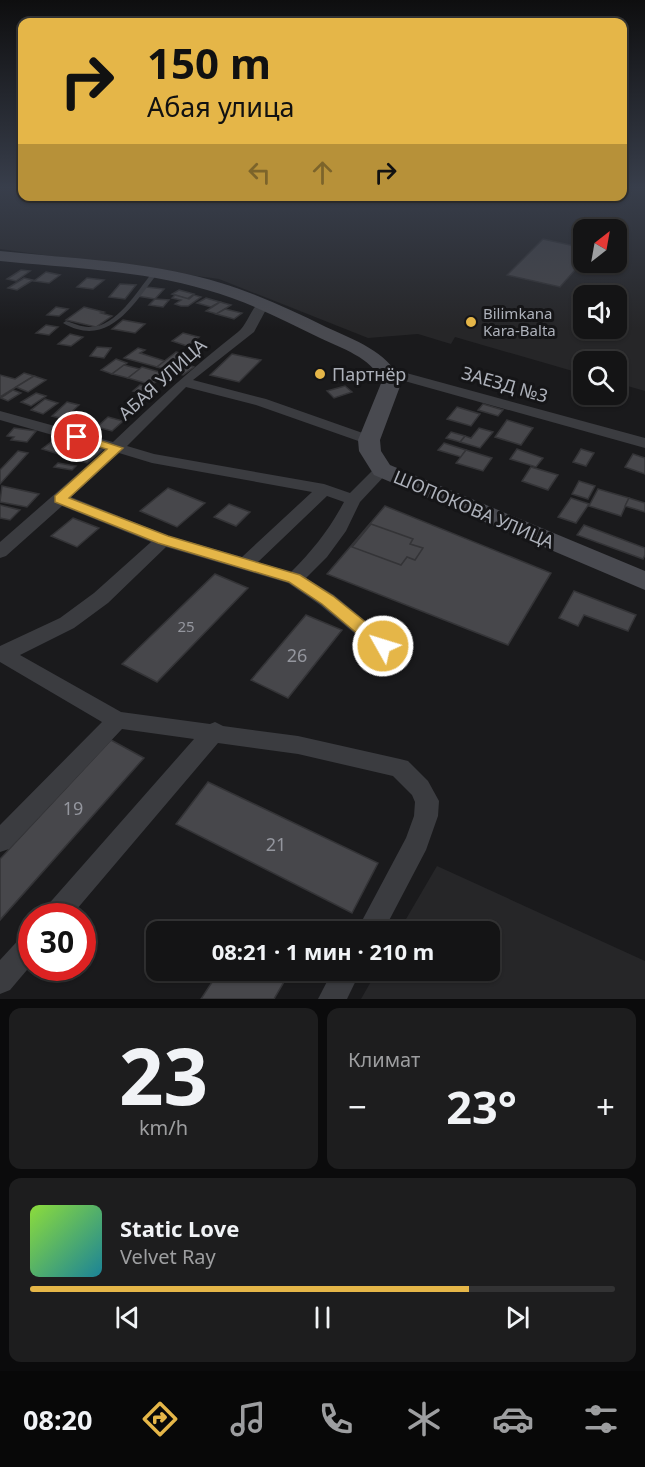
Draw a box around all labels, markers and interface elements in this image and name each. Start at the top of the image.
text: 150 m [147,34,271,91]
icon: right [48,42,126,120]
text: Абая улица [147,88,295,125]
icon: left [243,156,276,189]
icon: ahead [306,156,339,189]
icon: right [369,156,402,189]
north arrow [573,219,627,273]
map controls [573,219,627,405]
button: sound [573,285,627,339]
place label: Bilimkana Kara-Balta [483,303,556,340]
marker: Bilimkana Kara-Balta [464,315,478,329]
street label: АБАЯ УЛИЦА [113,333,212,425]
button: search [573,351,627,405]
street label: ЗАЕЗД №3 [459,360,551,408]
place label: Партнёр [332,362,406,386]
marker: Партнёр [313,367,327,381]
pin [51,411,102,462]
icon: arrive [60,420,93,453]
street label: ШОПОКОВА УЛИЦА [390,464,558,554]
position arrow [351,614,415,678]
house number: 25 [177,616,195,636]
house number: 26 [287,643,307,667]
house number: 19 [63,796,83,820]
house number: 21 [266,832,286,856]
speed limit sign: 30 [18,903,96,981]
text: 08:21 · 1 мин · 210 m [212,936,434,966]
text: 23 [119,1022,208,1128]
text: Климат [348,1046,420,1073]
text: 23° [446,1076,517,1137]
text: − [348,1084,367,1129]
text: + [596,1084,615,1129]
text: km/h [139,1114,188,1141]
text: Static Love [120,1213,239,1243]
text: Velvet Ray [120,1243,216,1270]
icon: previous [111,1301,144,1334]
icon: pause [306,1301,339,1334]
icon: next [501,1301,534,1334]
icon: directions [139,1398,181,1440]
icon: music [227,1398,269,1440]
icon: phone [315,1398,357,1440]
icon: climate [403,1398,445,1440]
icon: car [492,1398,534,1440]
icon: filters [580,1398,622,1440]
text: 08:20 [23,1401,92,1438]

